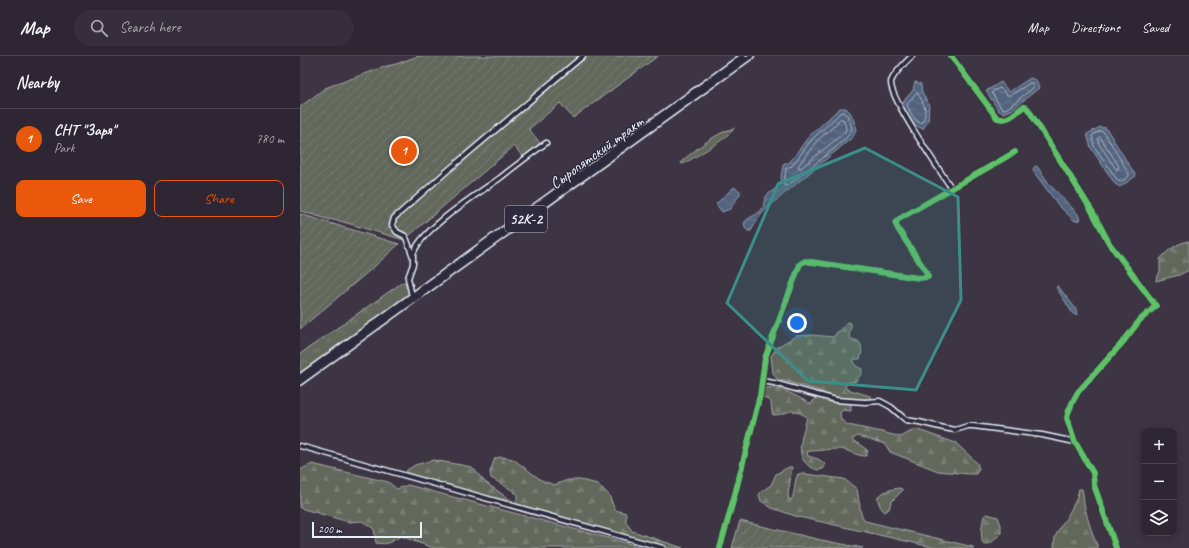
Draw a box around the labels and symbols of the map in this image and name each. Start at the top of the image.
street label: Сыропятский тракт [546,111,649,193]
pin: 1 [391,136,417,166]
road number: 52К-2 [505,206,547,232]
your location [787,313,807,333]
scale bar [312,520,422,539]

